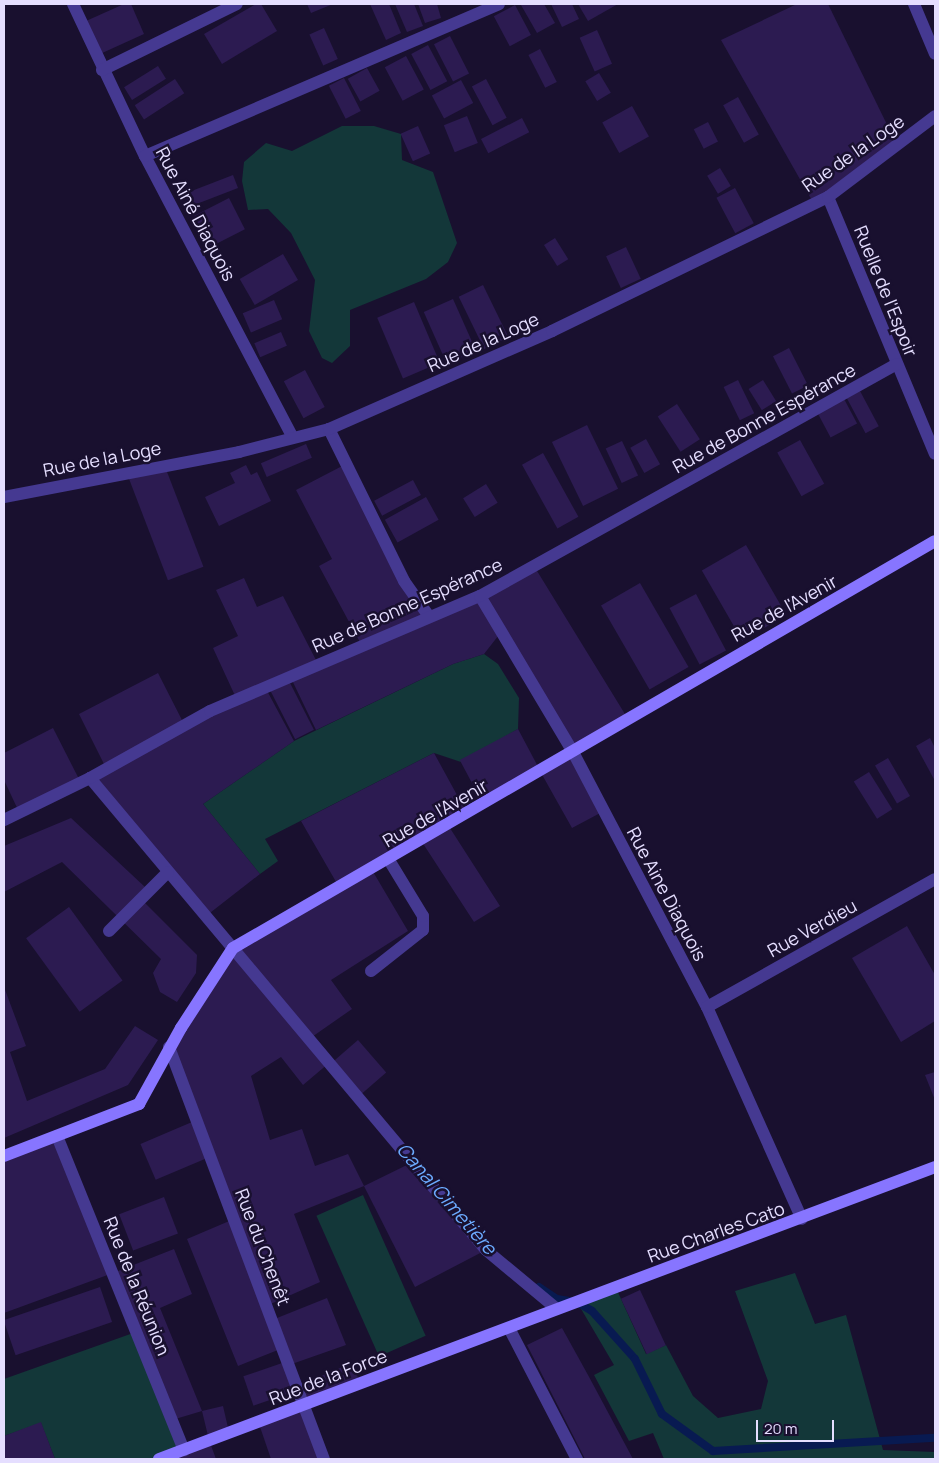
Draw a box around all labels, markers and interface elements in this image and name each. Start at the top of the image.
street label: Rue de la Loge [798,110,908,196]
street label: Rue Ainé Diaquois [152,143,240,285]
street label: Ruelle de l'Espoir [850,222,922,360]
street label: Rue de la Loge [424,308,542,376]
street label: Rue de Bonne Espérance [669,359,859,477]
street label: Rue de la Loge [41,437,163,481]
street label: Rue de Bonne Espérance [309,553,505,657]
street label: Rue de l'Avenir [727,570,841,646]
street label: Rue de l'Avenir [379,774,491,852]
street label: Rue Aine Diaquois [623,823,711,965]
street label: Rue Verdieu [764,895,860,961]
water label: Canal Cimetière [391,1139,501,1259]
street label: Rue du Chenêt [231,1186,295,1308]
street label: Rue Charles Cato [644,1197,788,1267]
street label: Rue de la Réunion [99,1214,175,1358]
street label: Rue de la Force [266,1345,390,1409]
scale bar [759,1410,836,1442]
text: 20 m [764,1418,797,1439]

